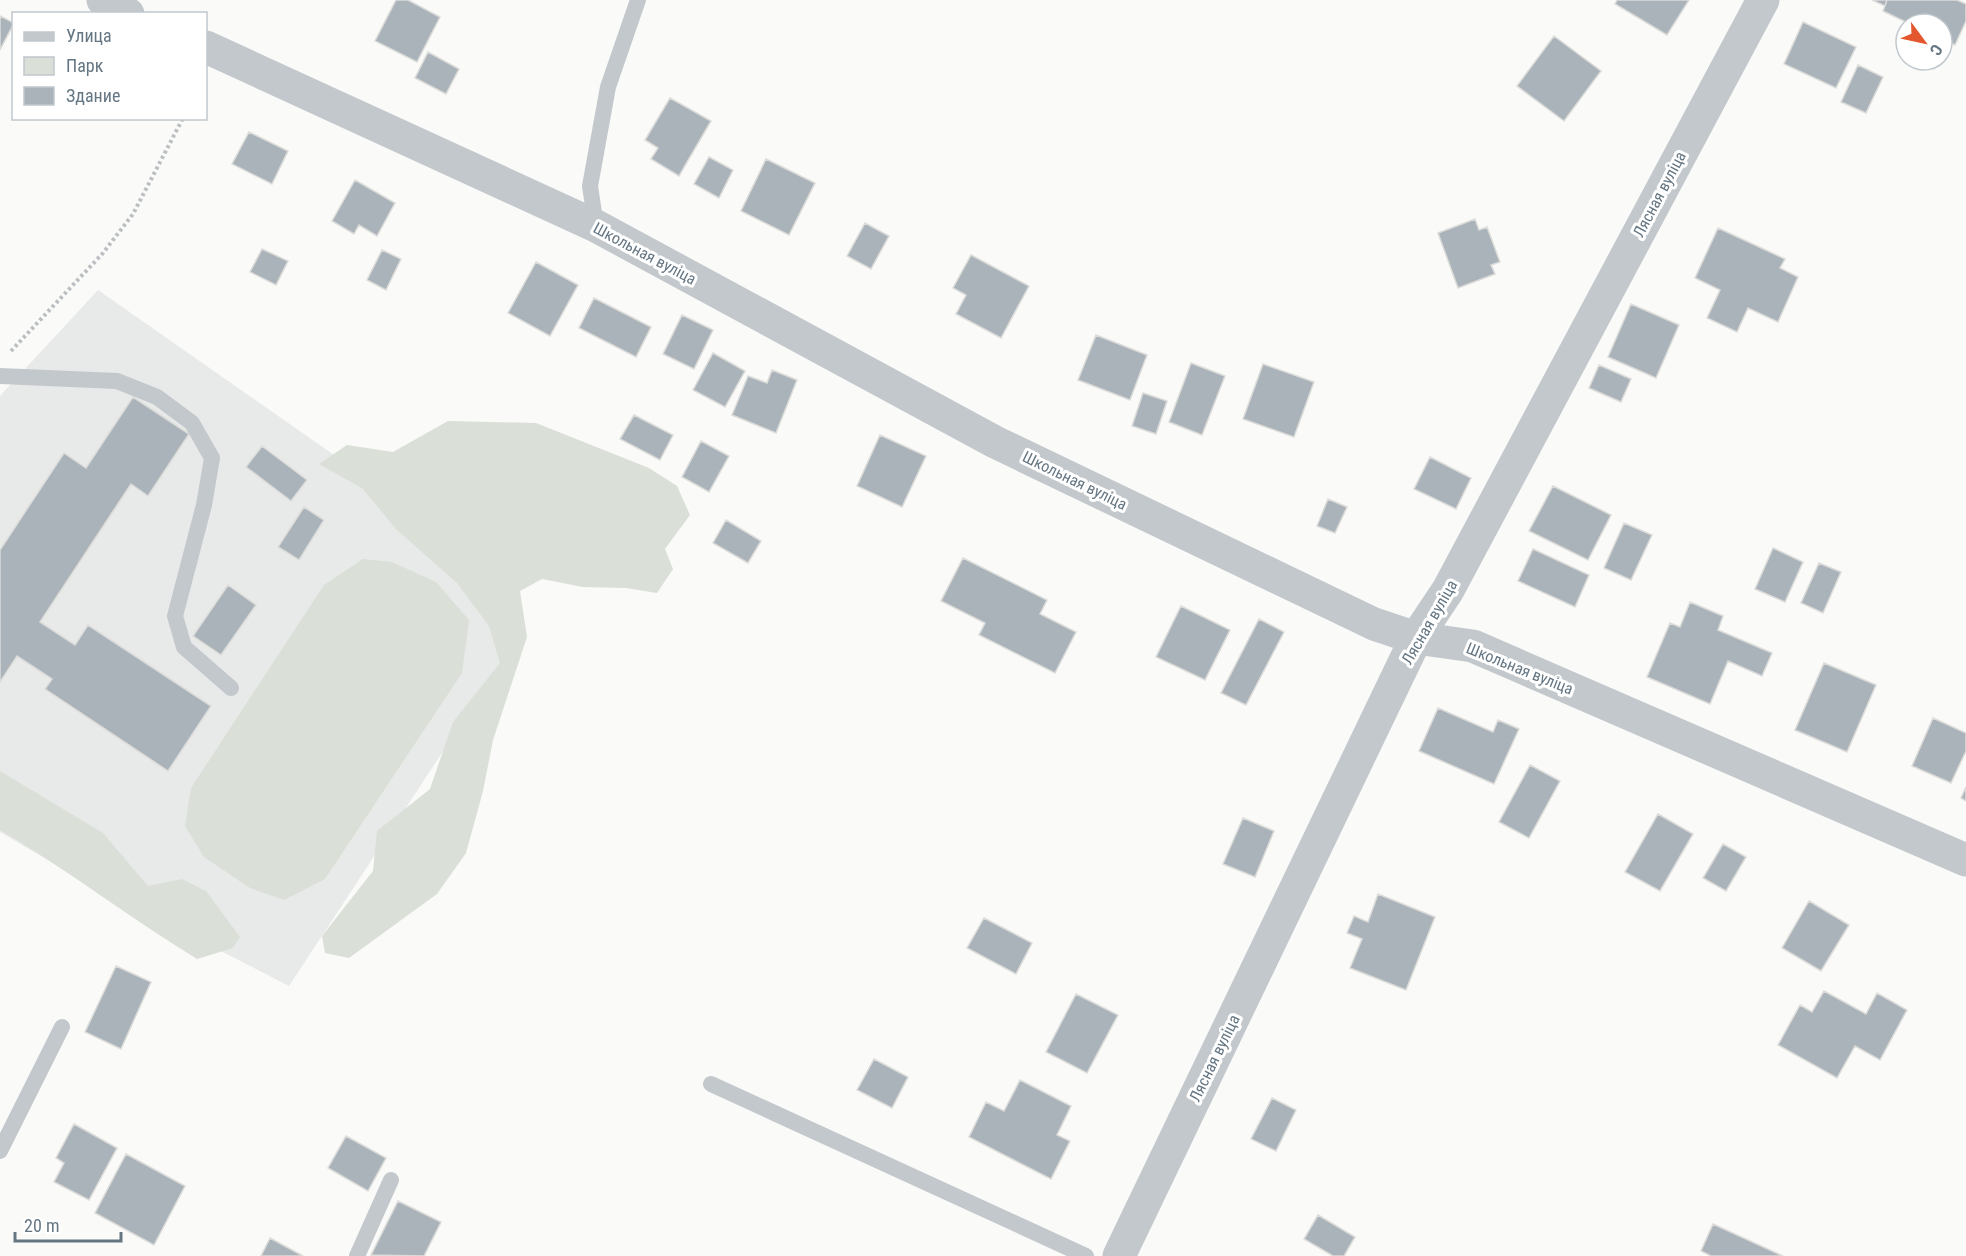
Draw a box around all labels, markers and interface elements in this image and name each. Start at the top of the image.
legend [12,12,207,120]
north arrow [1894,12,1954,72]
text: Улица [66,25,112,46]
text: С [1926,41,1947,59]
text: Парк [66,55,104,76]
text: Здание [66,85,120,106]
street label: Лясная вуліца [1629,148,1690,240]
street label: Школьная вуліца [590,218,699,289]
street label: Школьная вуліца [1020,447,1130,514]
street label: Лясная вуліца [1398,577,1461,668]
street label: Школьная вуліца [1464,638,1576,699]
street label: Лясная вуліца [1185,1012,1244,1105]
scale bar [15,1205,122,1243]
text: 20 m [24,1215,59,1236]

